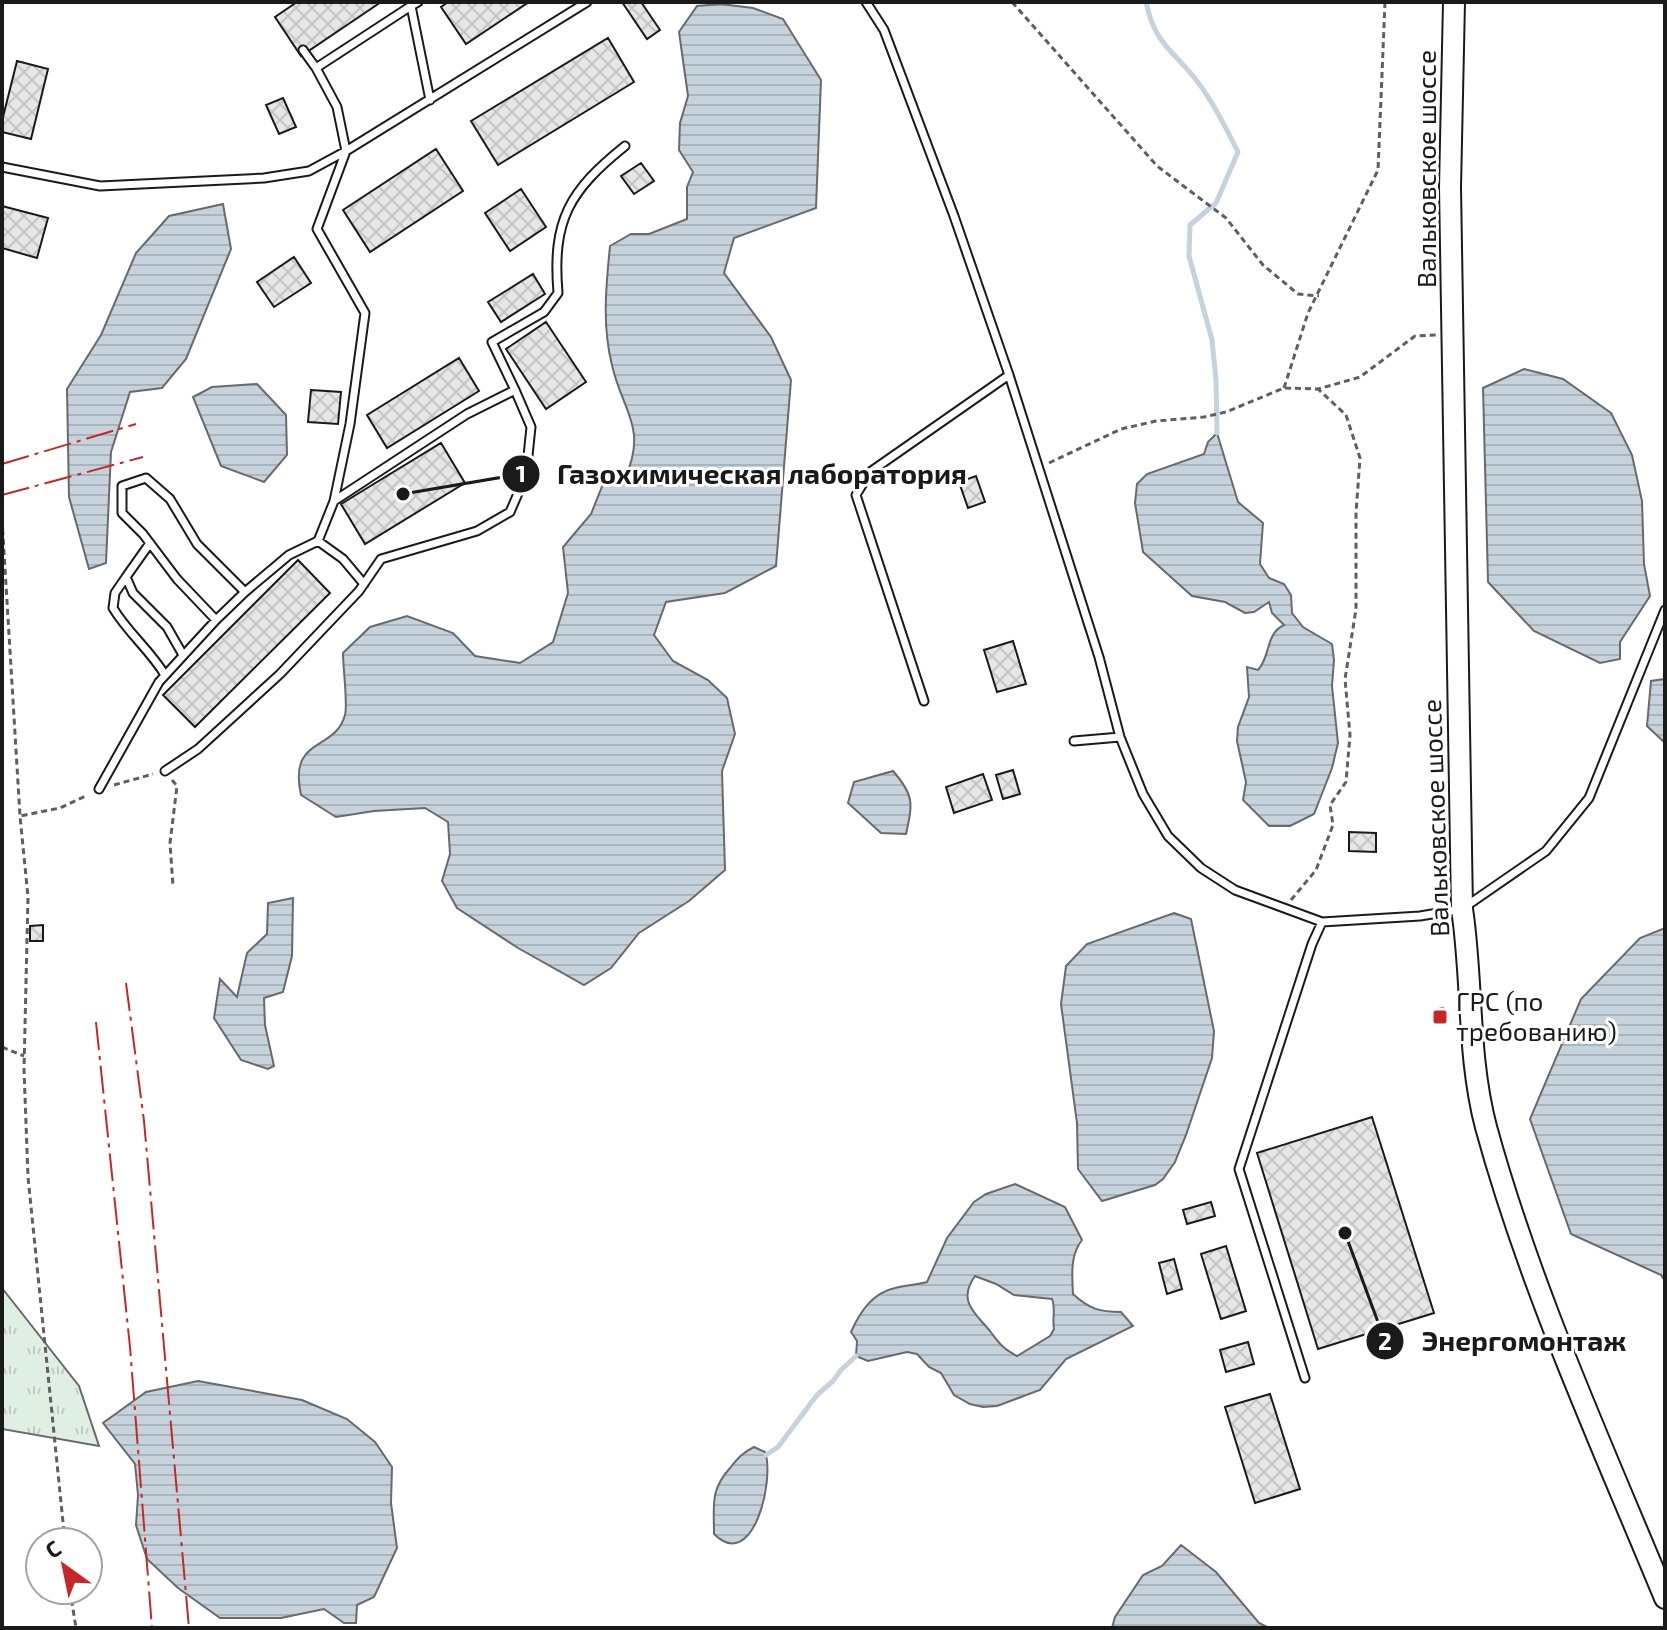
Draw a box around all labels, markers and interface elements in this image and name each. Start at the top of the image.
street label: Вальковское шоссе [1410,50,1441,288]
callout: Газохимическая лаборатория [501,448,983,500]
text: Газохимическая лаборатория [557,456,967,490]
text: 1 [516,458,526,487]
street label: Вальковское шоссе [1415,699,1454,937]
place label: ГРС (по требованию) [1456,985,1617,1046]
marker: ГРС (по требованию) [1431,1008,1449,1026]
callout: Энергомонтаж [1365,1315,1642,1367]
text: Энергомонтаж [1422,1323,1626,1357]
text: 2 [1378,1326,1392,1355]
north arrow [24,1526,104,1606]
text: С [40,1534,65,1563]

